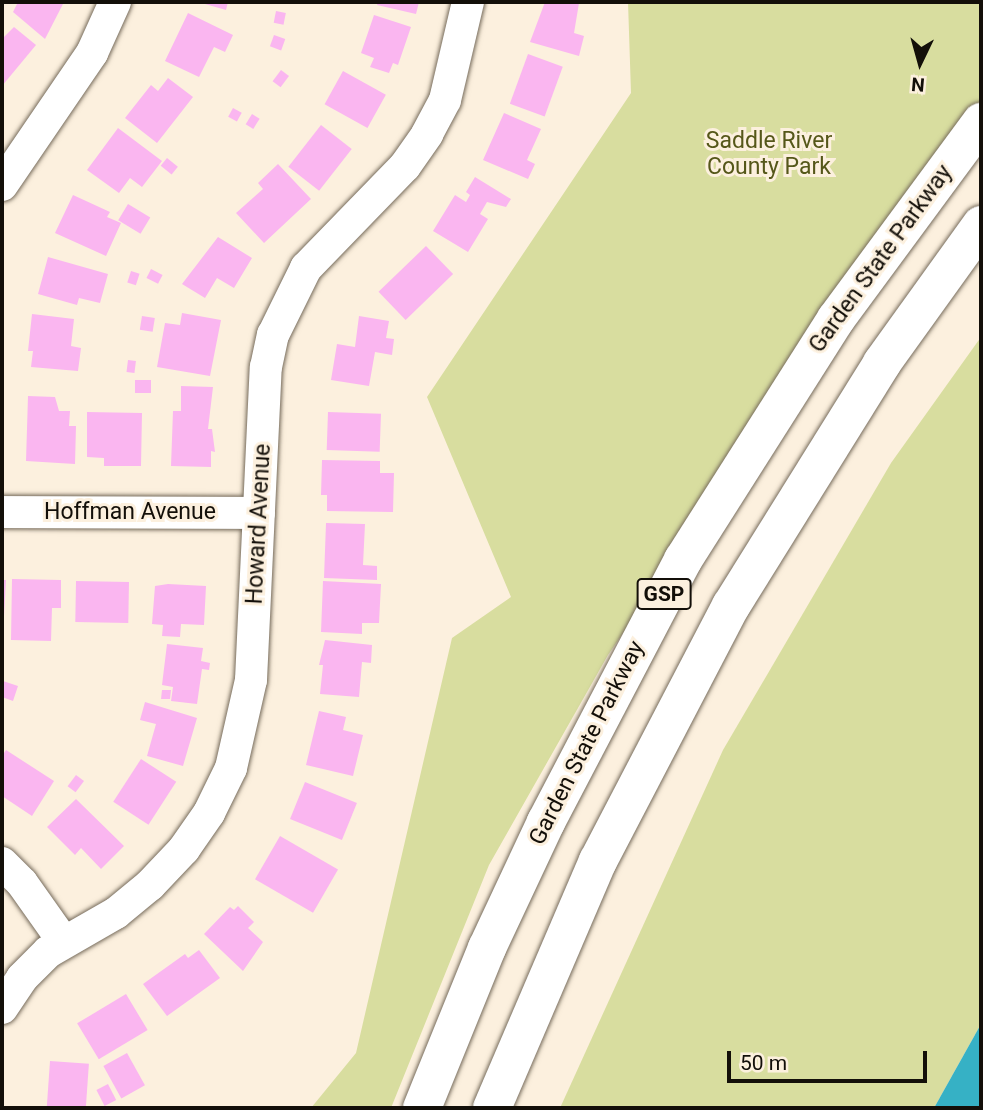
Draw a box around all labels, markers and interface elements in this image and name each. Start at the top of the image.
north arrow [885,28,955,98]
text: N [910,72,926,96]
park label: Saddle River County Park [706,127,832,181]
street label: Garden State Parkway [804,160,958,358]
street label: Howard Avenue [241,443,277,605]
street label: Hoffman Avenue [44,498,216,526]
road number: GSP [636,576,692,612]
street label: Garden State Parkway [524,636,650,850]
scale bar [731,1036,930,1080]
text: 50 m [740,1051,787,1075]

